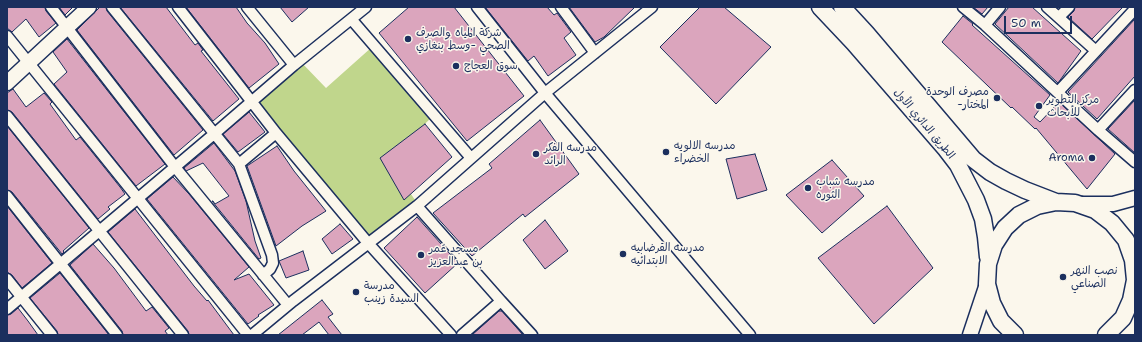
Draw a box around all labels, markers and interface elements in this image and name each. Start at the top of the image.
scale bar [1006,8,1074,34]
text: 50 m [1011,15,1041,31]
place label: شركة المياه والصرف الصحي -وسط بنغازي [416,26,510,52]
marker: شركة المياه والصرف الصحي -وسط بنغازي [403,34,413,44]
place label: سوق العجاج [464,59,518,73]
marker: سوق العجاج [451,61,461,71]
place label: مصرف الوحدة -المختار [926,85,989,111]
street label: الطريق الدائري الأول [891,86,957,162]
marker: مصرف الوحدة -المختار [992,93,1002,103]
place label: مركز التطوير للأبحاث [1047,93,1099,119]
marker: مركز التطوير للأبحاث [1034,101,1044,111]
place label: مدرسه الالويه الخضراء [674,139,735,165]
place label: مدرسه الفكر الرائد [544,141,597,167]
marker: مدرسه الالويه الخضراء [661,147,671,157]
marker: مدرسه الفكر الرائد [531,149,541,159]
place label: Aroma [1049,151,1084,165]
marker: Aroma [1087,153,1097,163]
place label: مدرسه شباب الثوره [816,175,875,201]
marker: مدرسه شباب الثوره [803,183,813,193]
place label: مدرسه القرضابيه الابتدائيه [631,241,705,267]
place label: مسجد عُمر بن عبدالعزيز [429,242,483,268]
marker: مدرسه القرضابيه الابتدائيه [618,249,628,259]
marker: مسجد عُمر بن عبدالعزيز [416,250,426,260]
place label: نصب النهر الصناعي [1071,264,1118,290]
marker: نصب النهر الصناعي [1058,272,1068,282]
place label: مدرسة السيدة زينب [364,279,419,305]
marker: مدرسة السيدة زينب [351,287,361,297]

